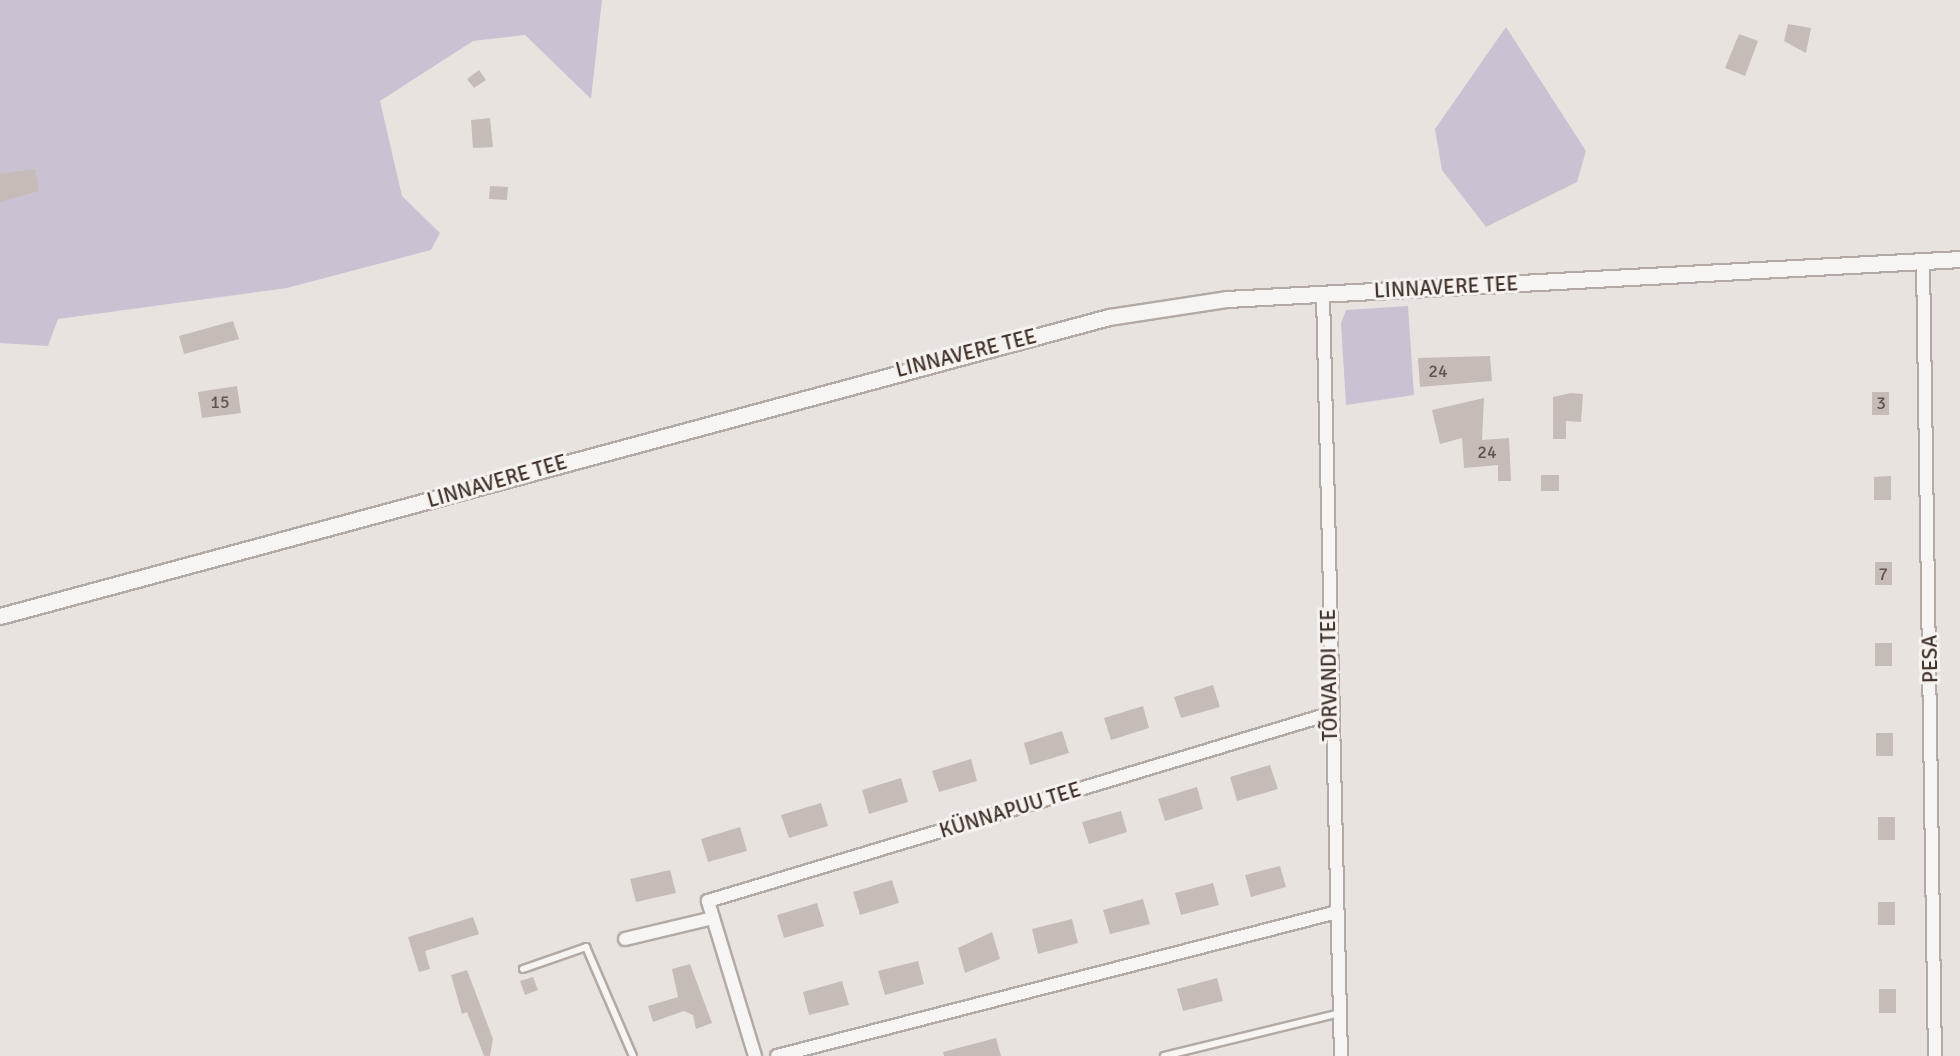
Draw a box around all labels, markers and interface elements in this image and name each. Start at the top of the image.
street label: LINNAVERE TEE [1373,271,1519,303]
street label: LINNAVERE TEE [893,323,1039,383]
house number: 24 [1428,360,1448,382]
house number: 15 [210,391,230,413]
house number: 3 [1876,392,1886,414]
house number: 24 [1477,441,1497,463]
street label: LINNAVERE TEE [424,449,570,513]
house number: 7 [1878,563,1888,585]
street label: TÕRVANDI TEE [1315,609,1343,741]
street label: PESA [1917,635,1943,683]
street label: KÜNNAPUU TEE [936,777,1084,843]

